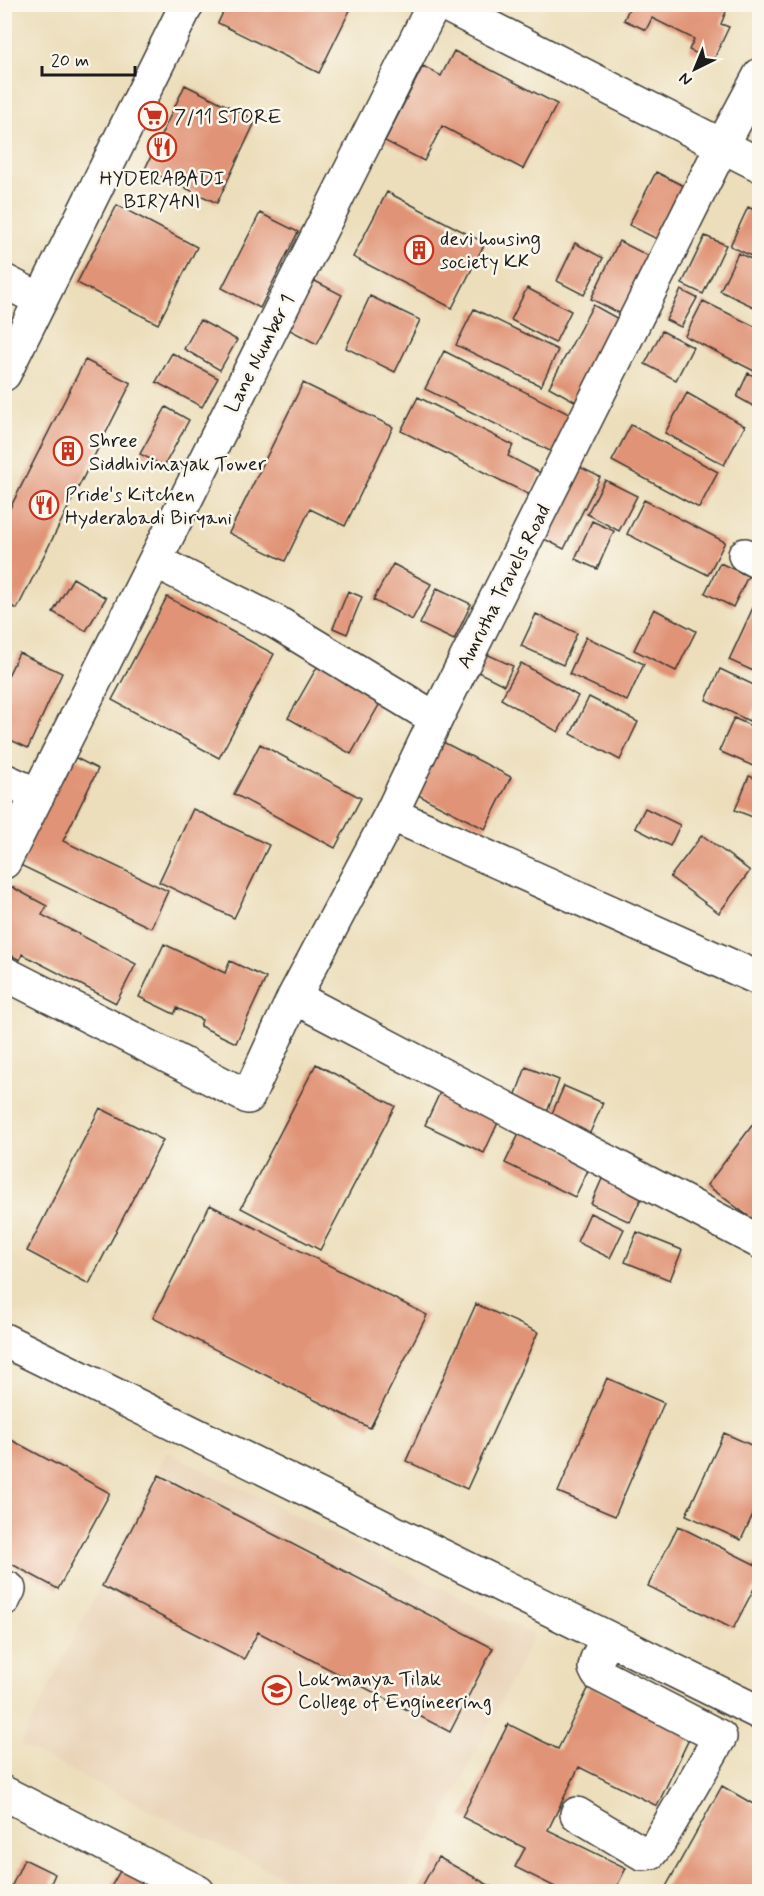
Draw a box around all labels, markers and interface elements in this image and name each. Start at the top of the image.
scale bar [42,39,135,77]
north arrow [665,39,725,99]
text: 20 m [51,49,89,73]
text: N [675,68,697,90]
supermarket icon: 7/11 STORE [137,100,169,132]
place label: 7/11 STORE [174,104,282,131]
restaurant icon: HYDERABADI BIRYANI [146,131,178,163]
place label: HYDERABADI BIRYANI [100,166,224,216]
place label: devi housing society KK [440,226,541,276]
building icon: devi housing society KK [403,234,435,266]
street label: Lane Number 1 [219,290,302,417]
place label: Shree Siddhivinayak Tower [89,428,267,478]
building icon: Shree Siddhivinayak Tower [52,435,84,467]
place label: Pride's Kitchen Hyderabadi Biryani [65,482,232,532]
restaurant icon: Pride's Kitchen Hyderabadi Biryani [28,489,60,521]
street label: Amrutha Travels Road [451,500,557,674]
place label: Lokmanya Tilak College of Engineering [298,1666,492,1717]
school or university icon: Lokmanya Tilak College of Engineering [261,1674,293,1706]

